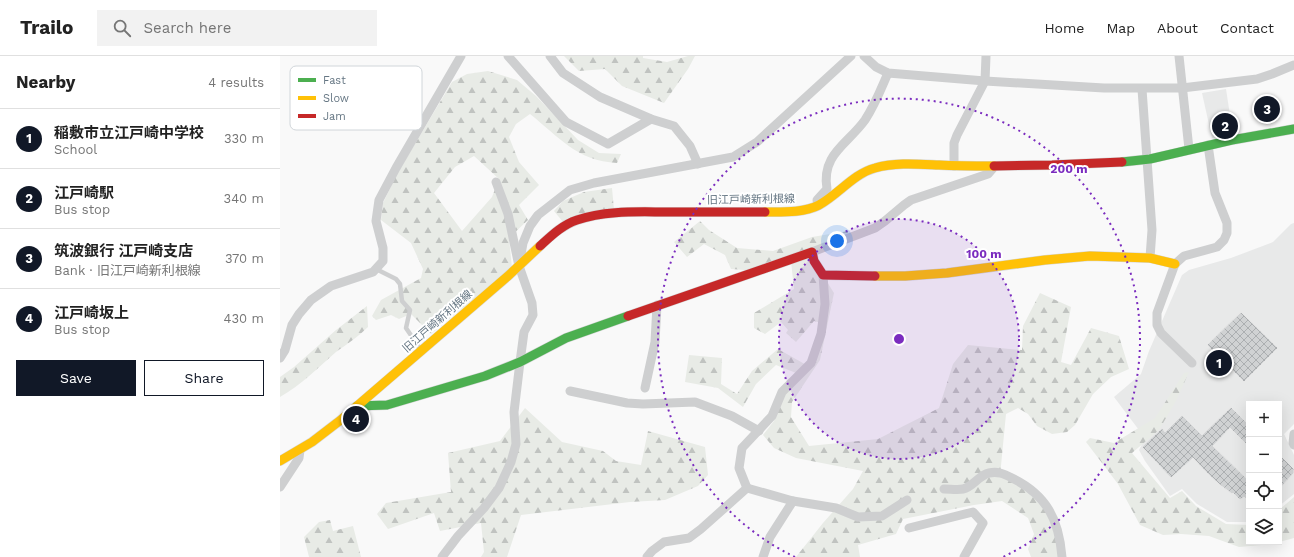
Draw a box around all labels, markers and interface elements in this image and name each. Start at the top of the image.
search box [97,10,377,46]
text: Trailo [20,16,73,39]
icon: search [111,17,133,39]
text: Search here [143,19,231,37]
text: Home [1044,20,1084,36]
text: Map [1106,20,1135,36]
text: About [1157,20,1198,36]
text: Contact [1220,20,1274,36]
legend [290,66,422,130]
text: Nearby [16,72,75,92]
text: Fast [323,74,346,87]
text: 4 results [208,75,264,90]
text: Slow [323,92,349,105]
pin: 3 [1254,94,1280,124]
text: Jam [323,110,346,123]
pin: 2 [1212,111,1238,141]
text: 稲敷市立江戸崎中学校 [54,124,204,142]
text: 1 [26,131,32,146]
text: 330 m [224,131,264,146]
text: School [54,142,97,157]
text: 200 m [1050,162,1088,176]
text: 江戸崎駅 [54,184,114,202]
text: 2 [25,191,33,206]
text: 340 m [224,191,264,206]
street label: 旧江戸崎新利根線 [707,192,795,207]
text: Bus stop [54,202,110,217]
your location [827,231,847,251]
text: 筑波銀行 江戸崎支店 [54,242,193,260]
text: 100 m [966,247,1002,261]
text: 3 [25,251,33,266]
text: 370 m [225,251,264,266]
text: Bank · 旧江戸崎新利根線 [54,263,201,278]
street label: 旧江戸崎新利根線 [400,288,475,355]
text: 江戸崎坂上 [54,304,129,322]
text: 4 [25,311,33,326]
text: 430 m [224,311,264,326]
text: Bus stop [54,322,110,337]
centre of rings [892,332,906,346]
pin: 1 [1206,348,1232,378]
button: Save [16,360,136,396]
button: Share [144,360,264,396]
map controls [1246,401,1282,545]
button: + [1246,401,1282,437]
pin: 4 [343,404,369,434]
button: − [1246,437,1282,473]
button: locate [1246,473,1282,509]
button: layers [1246,509,1282,545]

